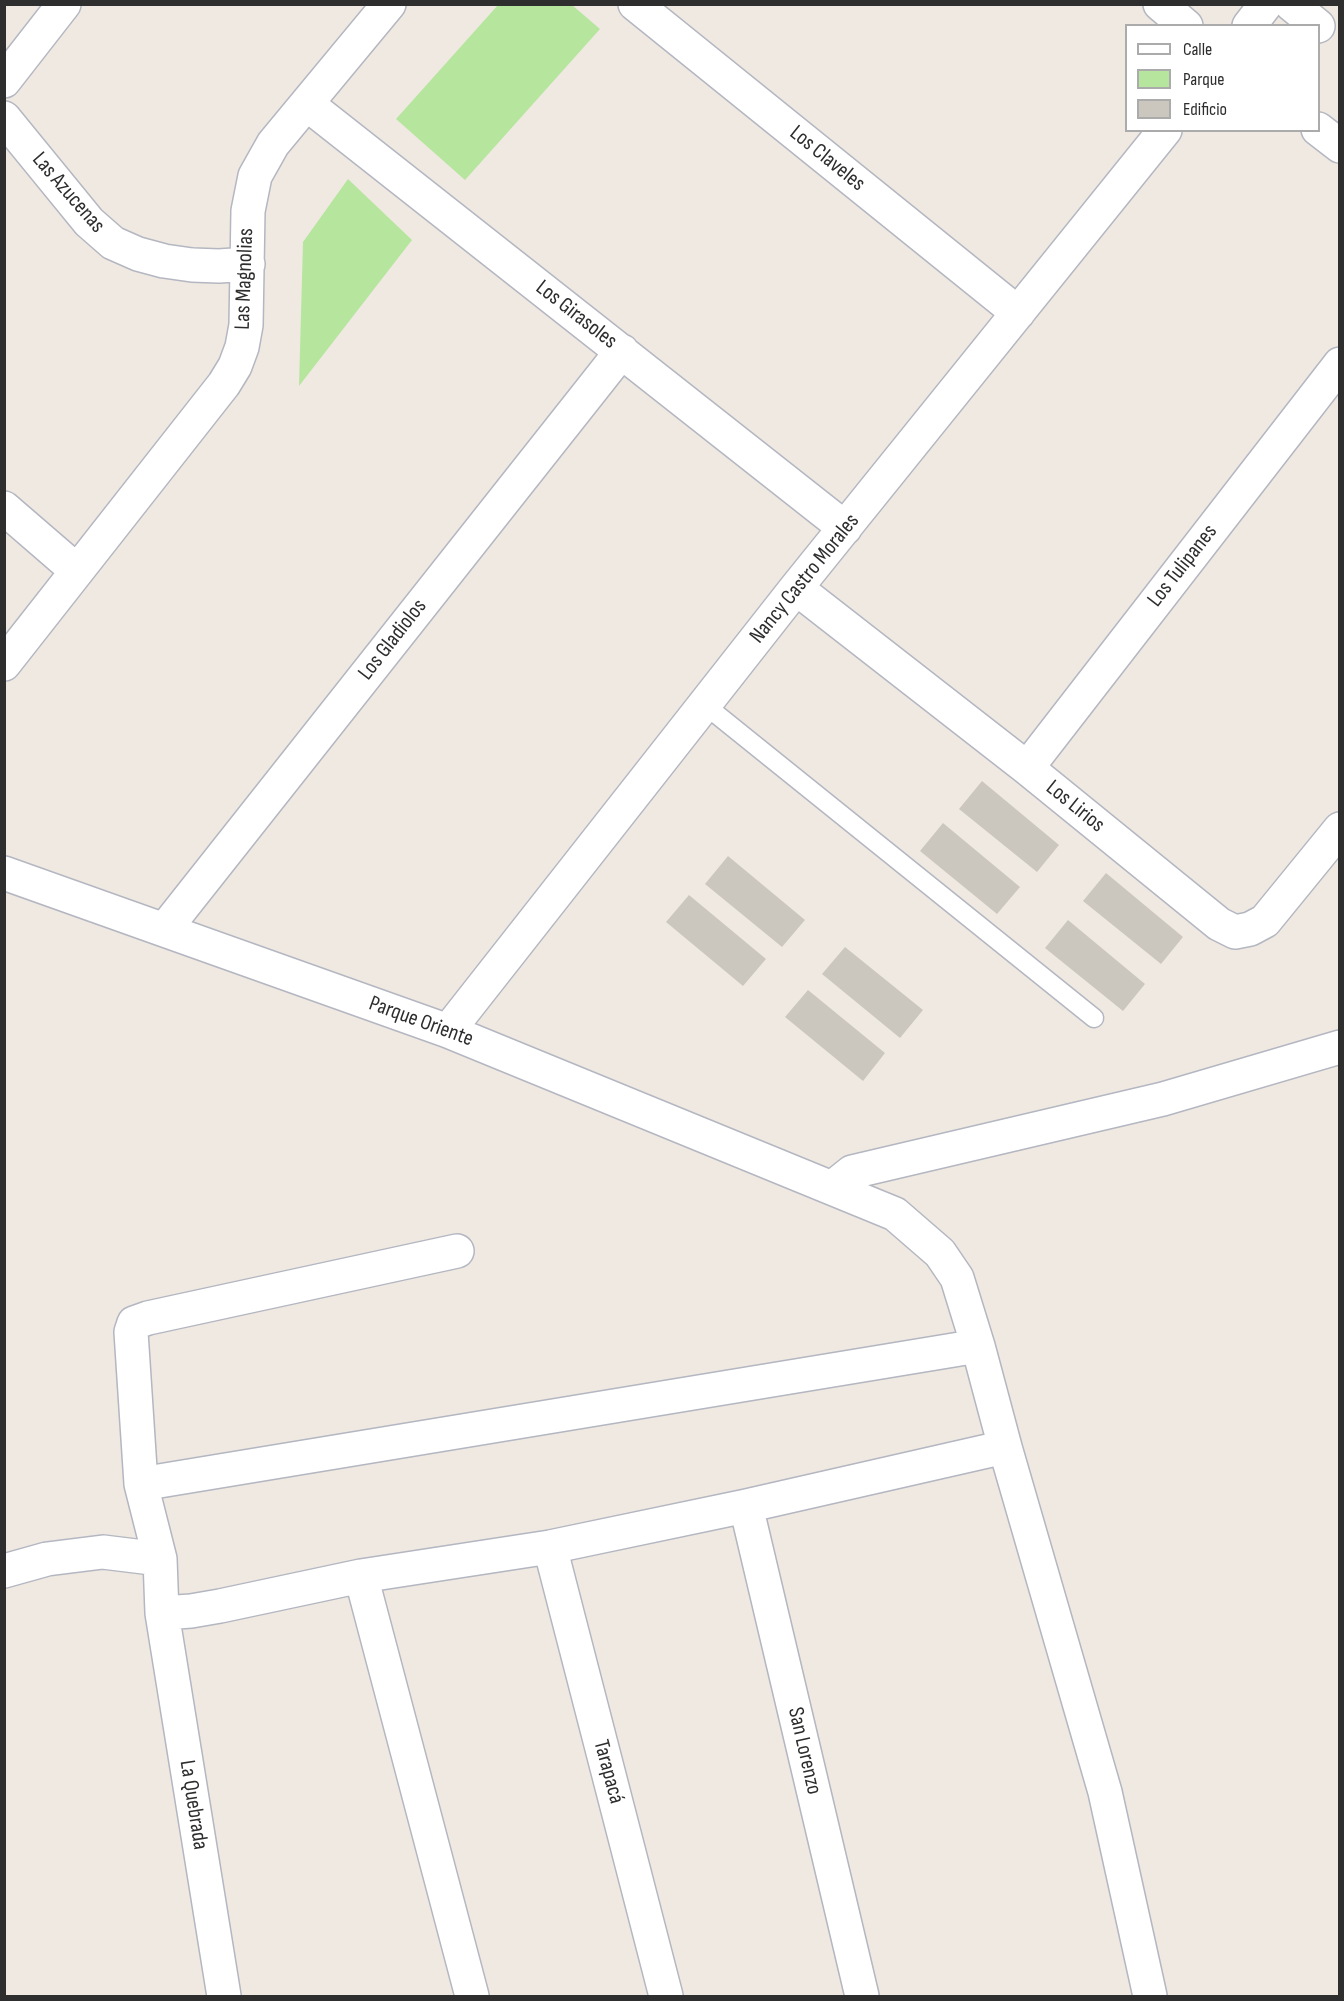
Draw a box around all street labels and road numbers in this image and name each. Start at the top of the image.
street label: Los Claveles [784,121,870,197]
street label: Las Azucenas [26,147,110,239]
street label: Las Magnolias [230,228,260,330]
street label: Los Girasoles [530,275,622,355]
street label: Nancy Castro Morales [745,509,865,649]
street label: Los Tulipanes [1143,520,1223,612]
street label: Los Gladiolos [353,594,433,686]
street label: Los Lirios [1040,775,1110,839]
street label: Parque Oriente [365,991,477,1053]
street label: San Lorenzo [781,1705,827,1797]
street label: Tarapacá [587,1737,629,1807]
street label: La Quebrada [173,1758,213,1852]

